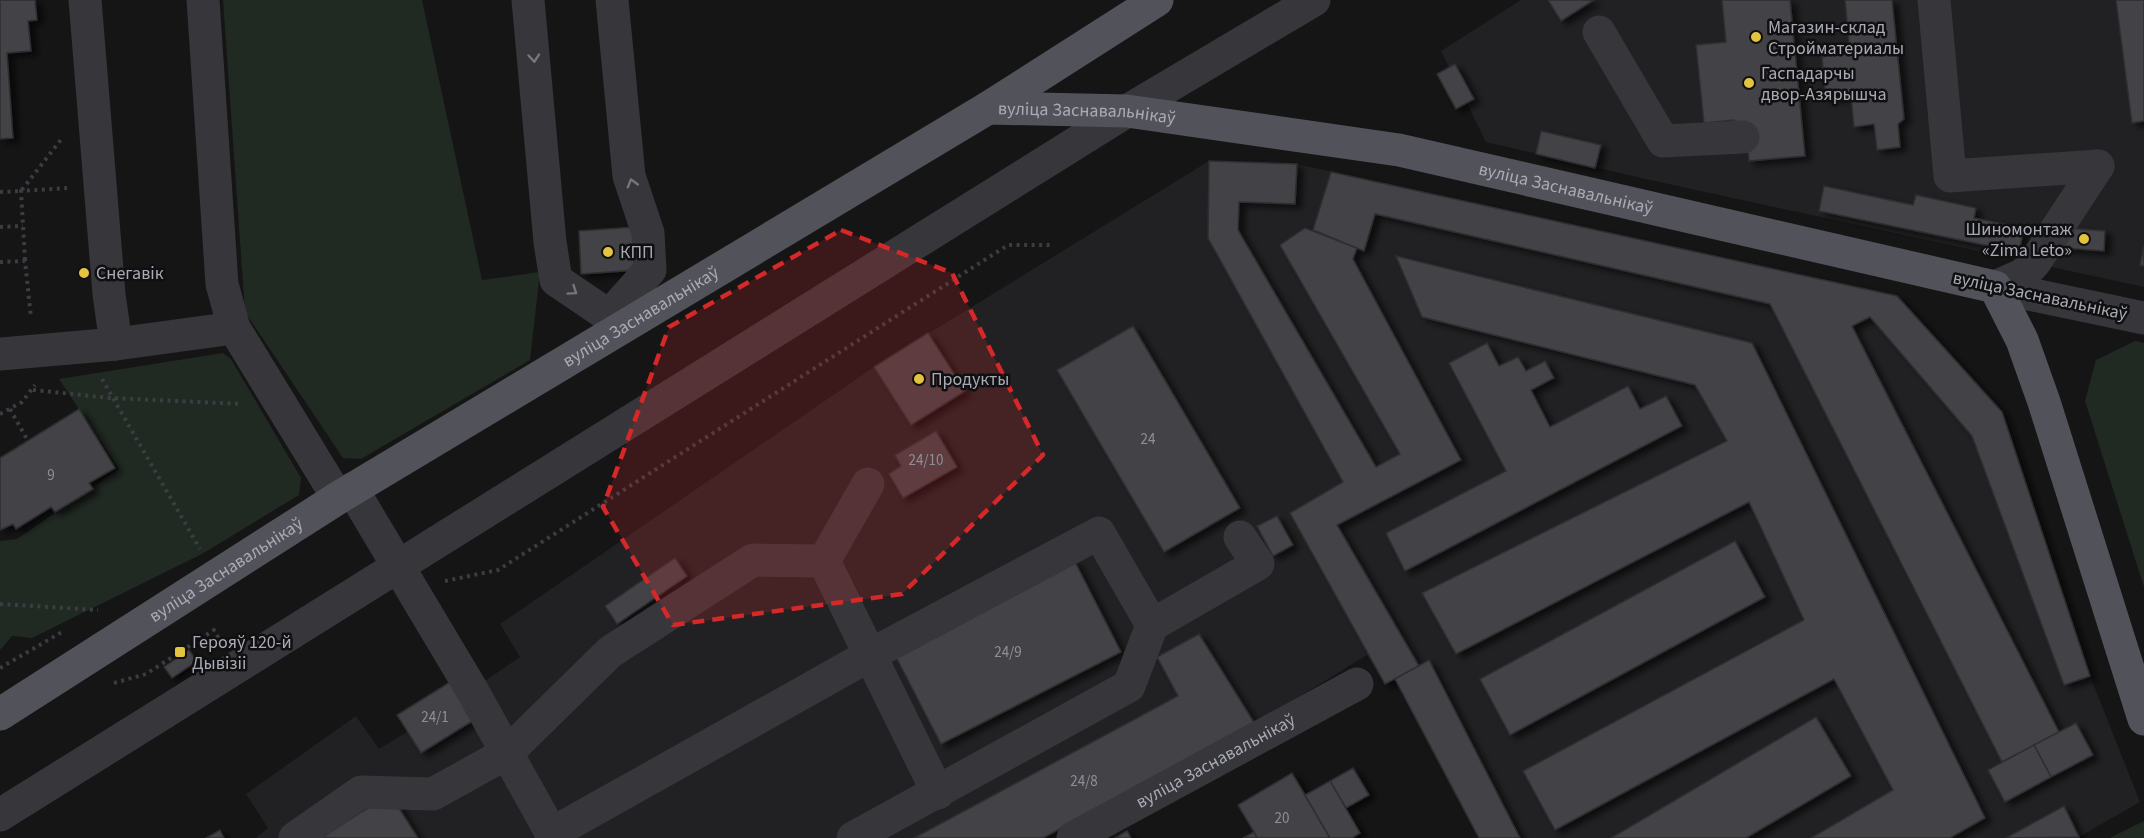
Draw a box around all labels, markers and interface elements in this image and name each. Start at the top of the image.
place label: Магазин-склад Стройматериалы [1768,15,1904,61]
marker: Магазин-склад Стройматериалы [1749,30,1763,44]
one-way arrow [527,54,540,63]
place label: Гаспадарчы двор-Азярышча [1761,61,1887,107]
marker: Гаспадарчы двор-Азярышча [1742,76,1756,90]
street label: вуліца Заснавальнікаў [998,96,1178,130]
street label: вуліца Заснавальнікаў [1476,156,1656,221]
one-way arrow [627,178,639,189]
place label: Шиномонтаж «Zima Leto» [1966,217,2073,263]
marker: Шиномонтаж «Zima Leto» [2077,232,2091,246]
place label: КПП [620,240,654,265]
marker: КПП [601,245,615,259]
street label: вуліца Заснавальнікаў [558,260,724,373]
place label: Снегавік [96,261,164,286]
street label: вуліца Заснавальнікаў [1950,265,2130,327]
marker: Снегавік [77,266,91,280]
one-way arrow [566,284,577,295]
place label: Продукты [931,367,1009,392]
marker: Продукты [912,372,926,386]
house number: 24 [1141,429,1156,450]
house number: 24/10 [908,450,944,471]
house number: 9 [47,465,55,486]
street label: вуліца Заснавальнікаў [144,511,308,628]
place label: Герояў 120-й Дывізіі [192,630,292,676]
house number: 24/9 [994,642,1022,663]
marker: Герояў 120-й Дывізіі [173,645,187,659]
house number: 24/1 [421,707,449,728]
street label: вуліца Заснавальнікаў [1131,707,1300,814]
house number: 24/8 [1070,771,1098,792]
house number: 20 [1275,808,1289,829]

